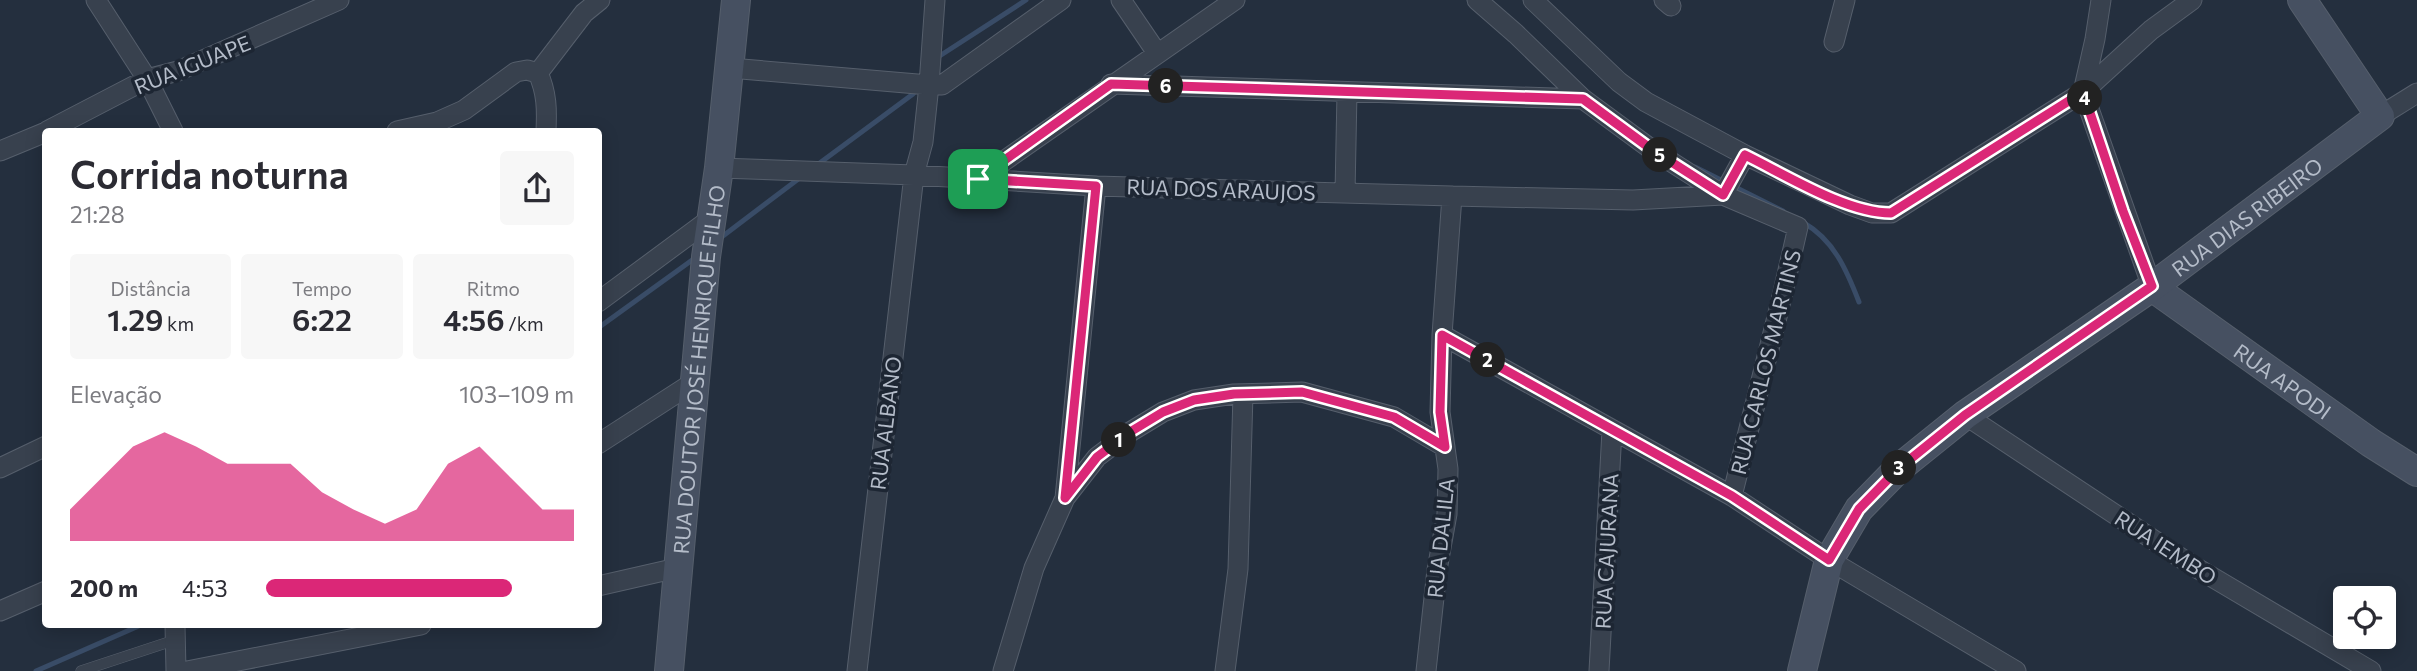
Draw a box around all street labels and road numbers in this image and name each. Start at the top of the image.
street label: RUA IGUAPE [130,29,254,99]
street label: RUA DIAS RIBEIRO [2166,152,2327,281]
street label: RUA DOS ARAUJOS [1126,173,1316,205]
street label: RUA DOUTOR JOSÉ HENRIQUE FILHO [667,183,729,555]
street label: RUA CARLOS MARTINS [1725,247,1805,477]
street label: RUA APODI [2230,337,2336,423]
street label: RUA ALBANO [864,355,906,491]
street label: RUA CAJURANA [1589,472,1623,630]
street label: RUA DALILA [1421,477,1459,599]
street label: RUA IEMBO [2111,505,2221,589]

